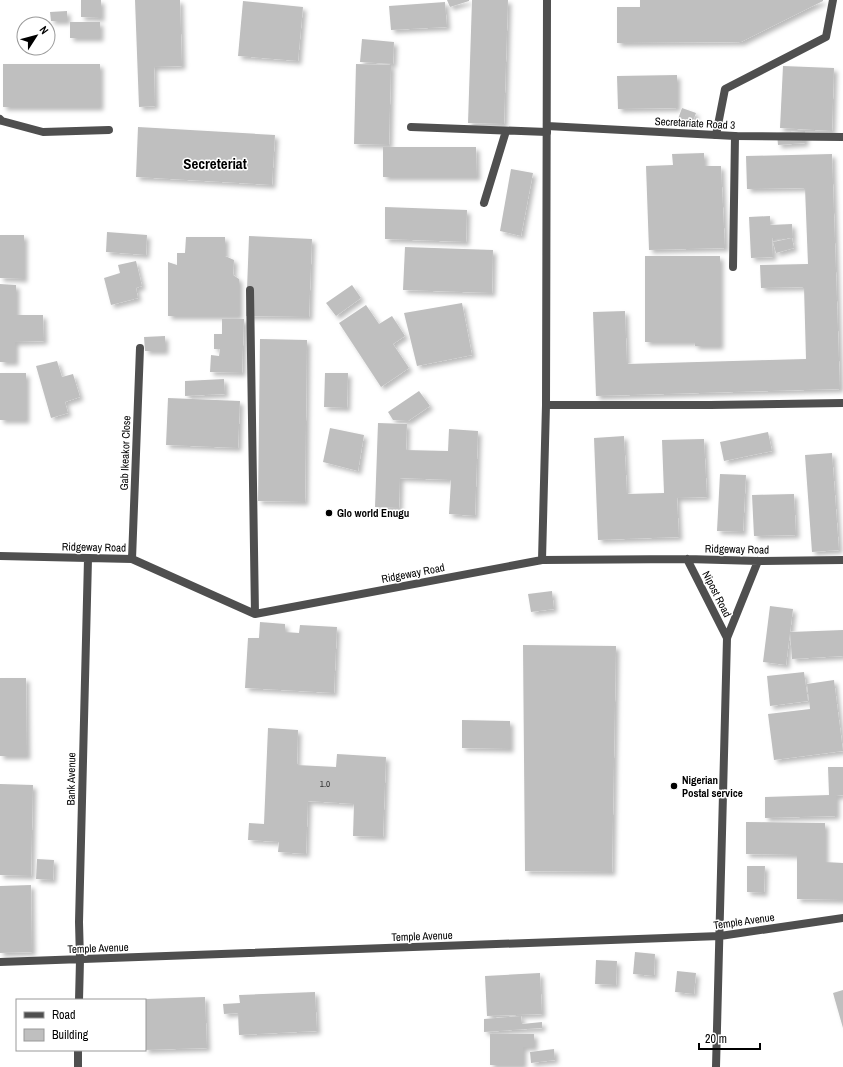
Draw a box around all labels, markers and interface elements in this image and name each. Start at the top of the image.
north arrow [16,16,56,56]
text: N [37,23,52,37]
street label: Secretariate Road 3 [654,114,736,132]
district label: Secreteriat [183,153,247,174]
street label: Gab Ikeakor Close [117,415,133,491]
place label: Glo world Enugu [337,506,409,520]
marker: Glo world Enugu [324,508,334,518]
street label: Ridgeway Road [62,539,126,555]
street label: Ridgeway Road [705,541,769,557]
street label: Ridgeway Road [380,560,446,586]
street label: Nipost Road [699,568,735,620]
street label: Bank Avenue [64,752,78,806]
place label: Nigerian Postal service [682,773,743,800]
house number: 1.0 [320,778,330,790]
marker: Nigerian Postal service [669,781,679,791]
street label: Temple Avenue [713,910,775,932]
street label: Temple Avenue [391,928,453,944]
street label: Temple Avenue [67,940,129,956]
legend [16,999,146,1051]
text: Road [52,1007,76,1023]
scale bar [699,1025,760,1051]
text: Building [52,1027,89,1043]
text: 20 m [705,1031,727,1047]

